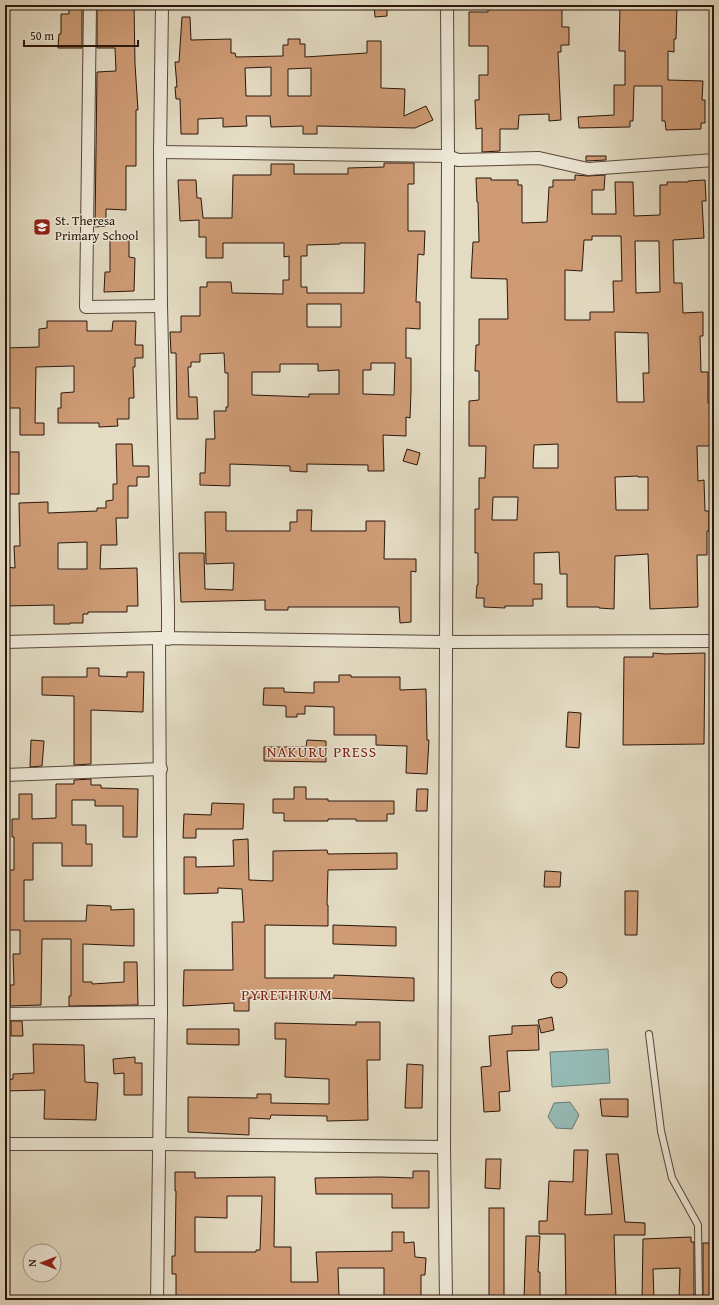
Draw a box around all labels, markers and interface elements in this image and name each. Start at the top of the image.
scale bar [24,22,138,48]
text: 50 m [30,27,54,44]
place label: St. Theresa Primary School [55,211,139,245]
school or university icon: St. Theresa Primary School [32,217,52,237]
district label: NAKURU PRESS [267,741,377,762]
district label: PYRETHRUM [241,984,333,1005]
north arrow [22,1243,62,1283]
text: N [24,1259,40,1267]

